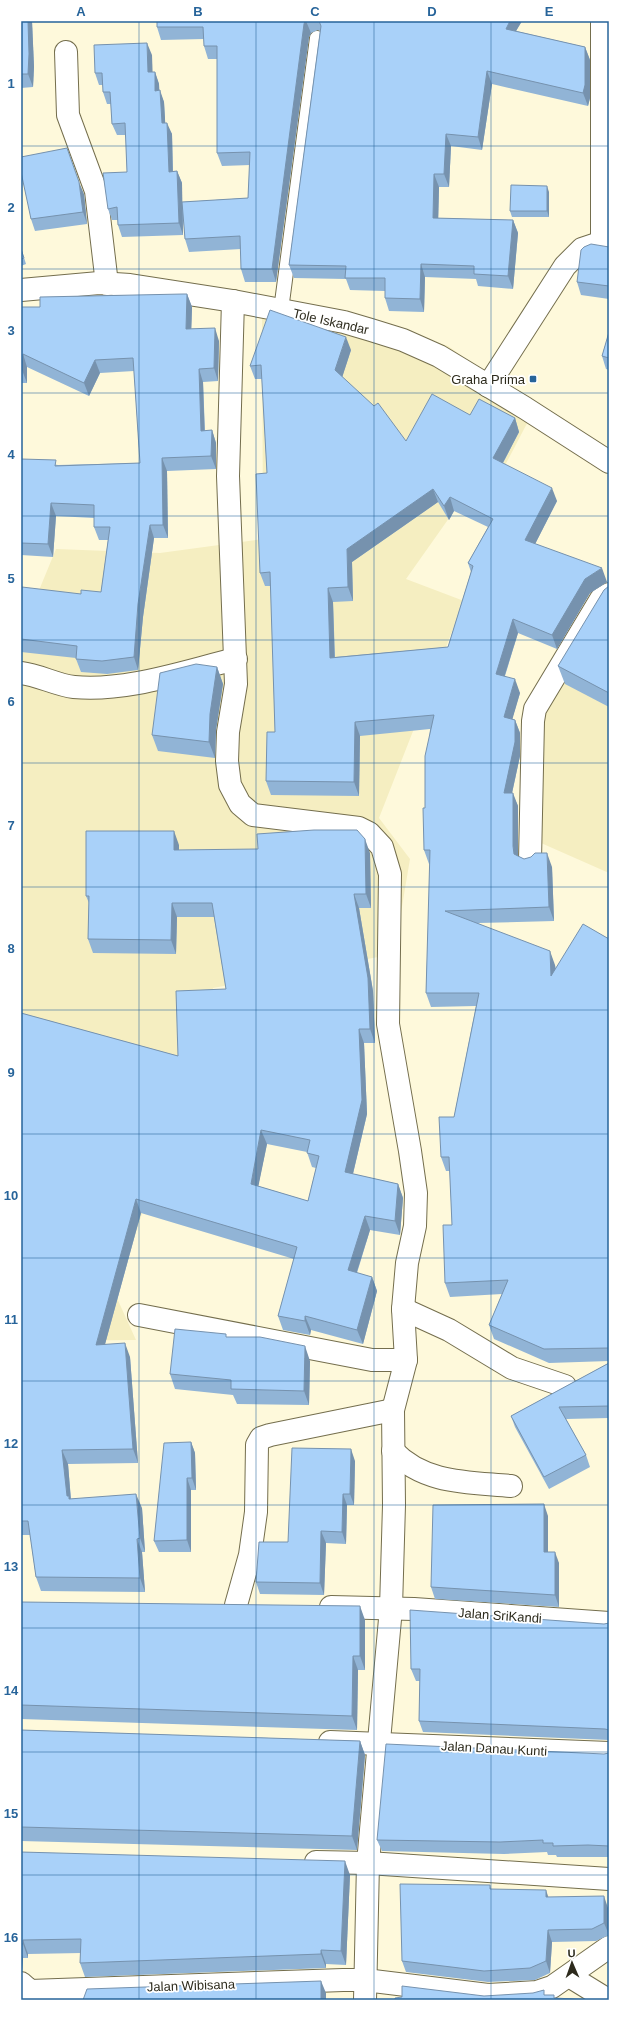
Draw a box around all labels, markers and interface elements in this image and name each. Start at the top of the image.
text: A [76,4,86,19]
text: B [193,4,203,19]
text: C [310,4,320,19]
text: D [427,4,437,19]
text: E [545,4,554,19]
text: 1 [7,76,15,91]
text: 2 [7,200,15,215]
street label: Tole Iskandar [292,305,371,338]
text: 3 [7,323,15,338]
place label: Graha Prima [451,372,526,387]
marker: Graha Prima [528,374,538,384]
text: 4 [7,447,15,462]
text: 5 [7,571,15,586]
text: 6 [7,694,15,709]
text: 7 [7,818,15,833]
text: 8 [7,941,15,956]
text: 9 [7,1065,15,1080]
text: 10 [4,1188,18,1203]
text: 11 [4,1312,18,1327]
text: 12 [4,1436,18,1451]
text: 13 [4,1559,18,1574]
street label: Jalan SriKandi [458,1605,542,1626]
text: 14 [4,1683,19,1698]
street label: Jalan Danau Kunti [441,1738,548,1759]
text: 15 [4,1806,18,1821]
text: 16 [4,1930,18,1945]
north arrow [552,1943,592,1983]
text: U [567,1947,576,1959]
street label: Jalan Wibisana [147,1976,236,1995]

